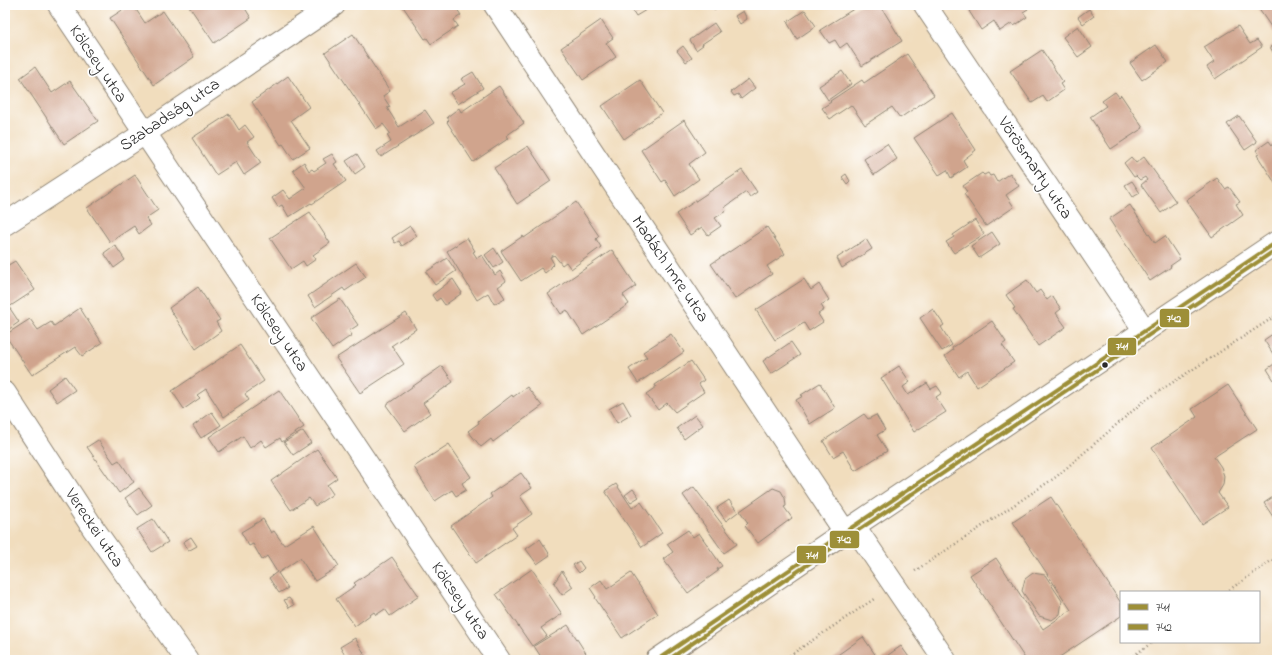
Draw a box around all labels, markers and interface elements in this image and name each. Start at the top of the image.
street label: Kölcsey utca [62,20,133,108]
street label: Szabadság utca [115,72,226,160]
street label: Vörösmarty utca [990,111,1079,225]
street label: Madách Imre utca [625,211,715,327]
street label: Kölcsey utca [243,289,314,377]
line badge: 742 [1159,308,1190,328]
text: 742 [1167,311,1182,327]
line badge: 741 [1107,337,1137,356]
text: 741 [1116,339,1129,355]
unlabelled marker [1100,360,1110,370]
street label: Vereckei utca [58,483,130,573]
line badge: 742 [829,530,860,549]
text: 742 [837,532,852,548]
line badge: 741 [796,545,827,564]
text: 741 [806,548,819,564]
street label: Kölcsey utca [424,557,495,645]
legend [1120,591,1260,643]
text: 741 [1156,599,1170,617]
text: 742 [1156,619,1172,637]

